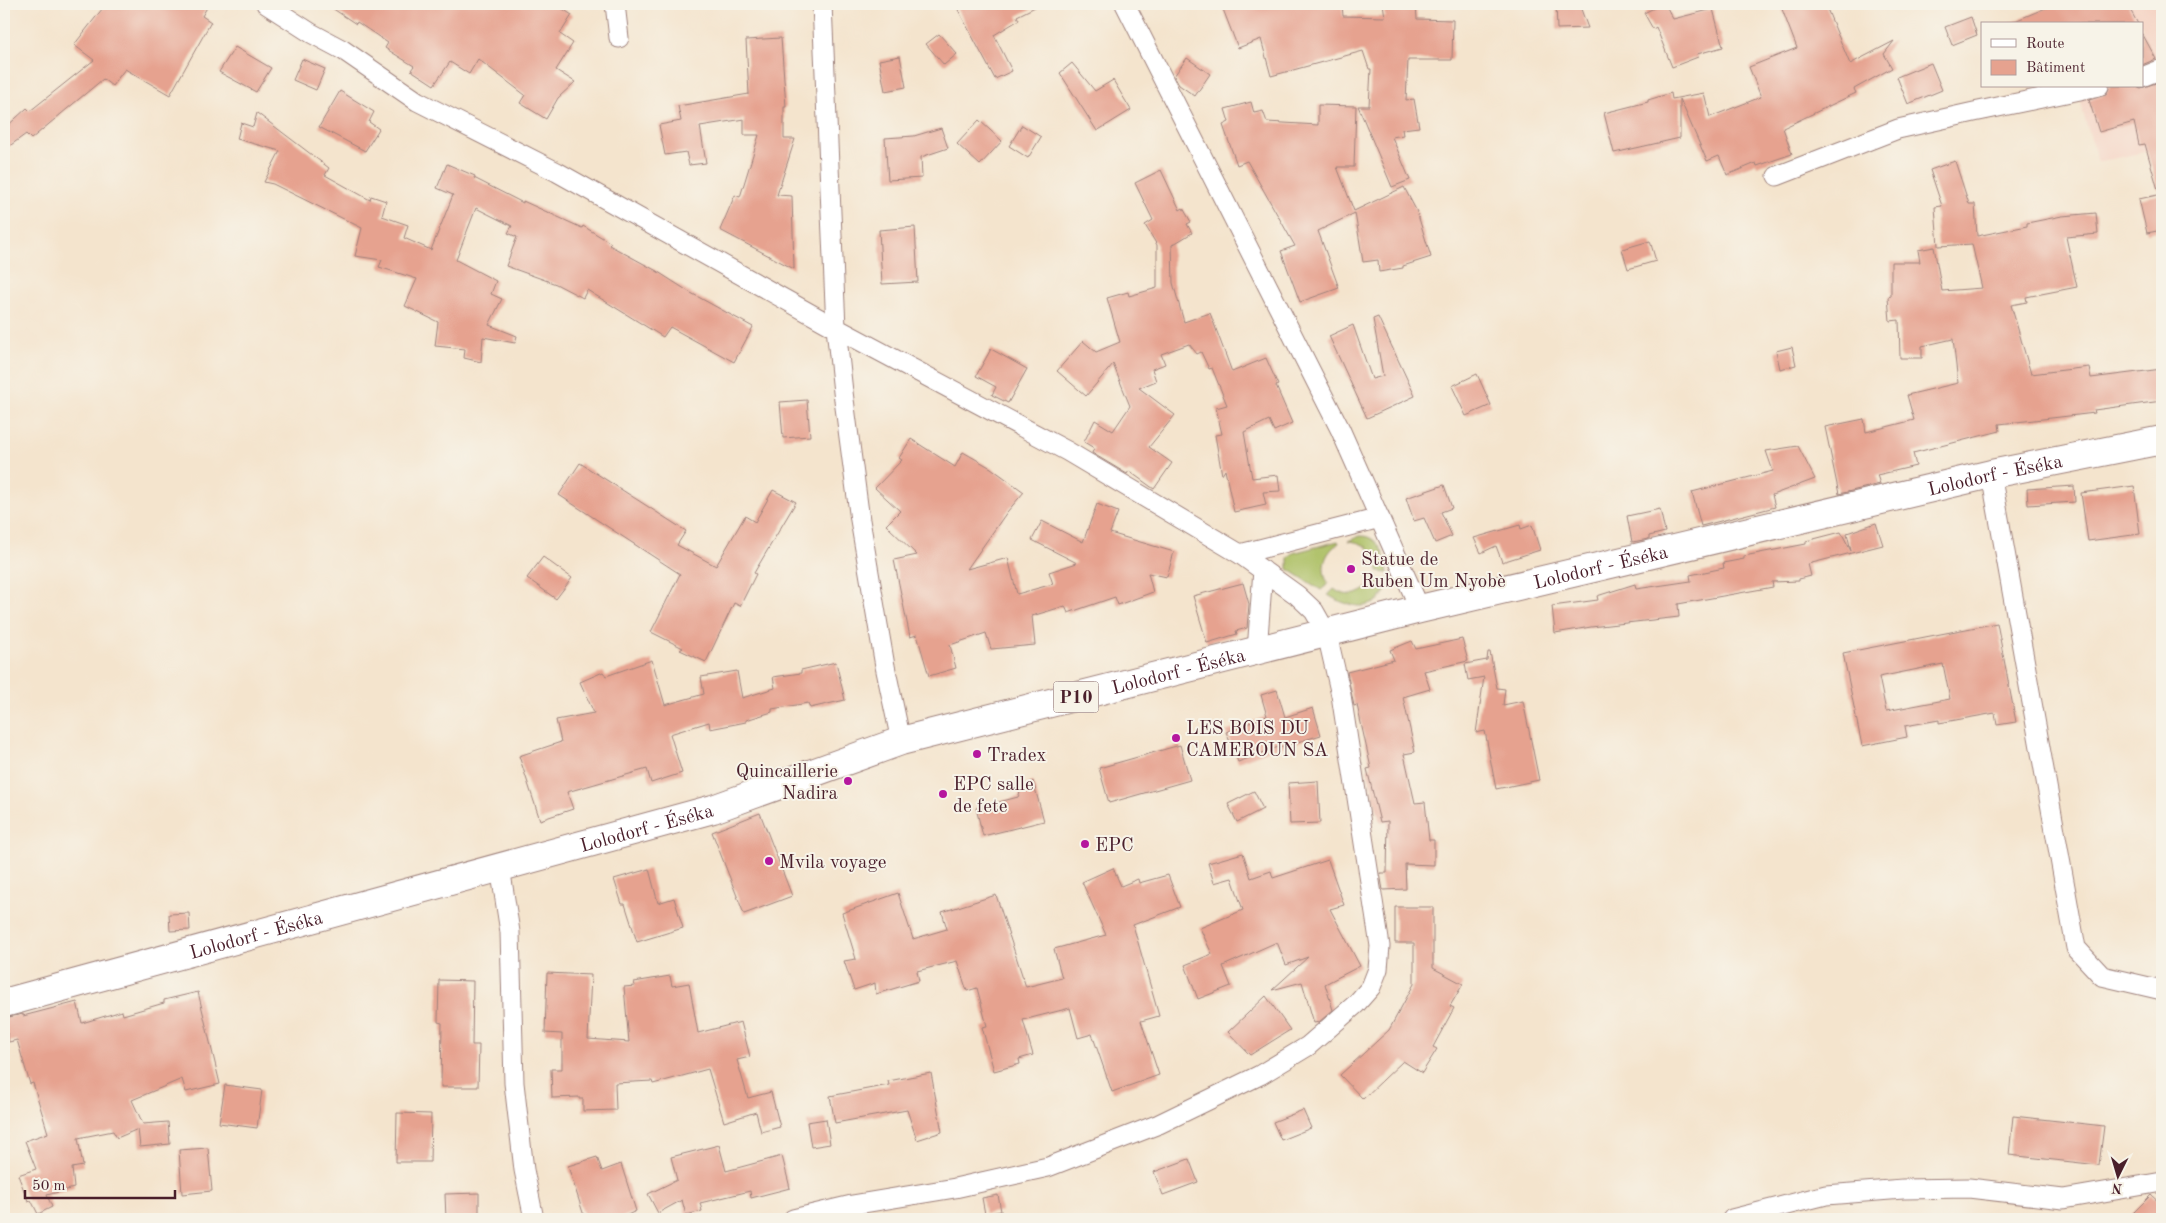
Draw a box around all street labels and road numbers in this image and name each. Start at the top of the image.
street label: Lolodorf - Éséka [1926,453,2065,501]
street label: Lolodorf - Éséka [1532,544,1671,594]
street label: Lolodorf - Éséka [1110,647,1248,699]
road number: P10 [1054,682,1098,712]
street label: Lolodorf - Éséka [578,802,716,857]
street label: Lolodorf - Éséka [188,909,326,964]

